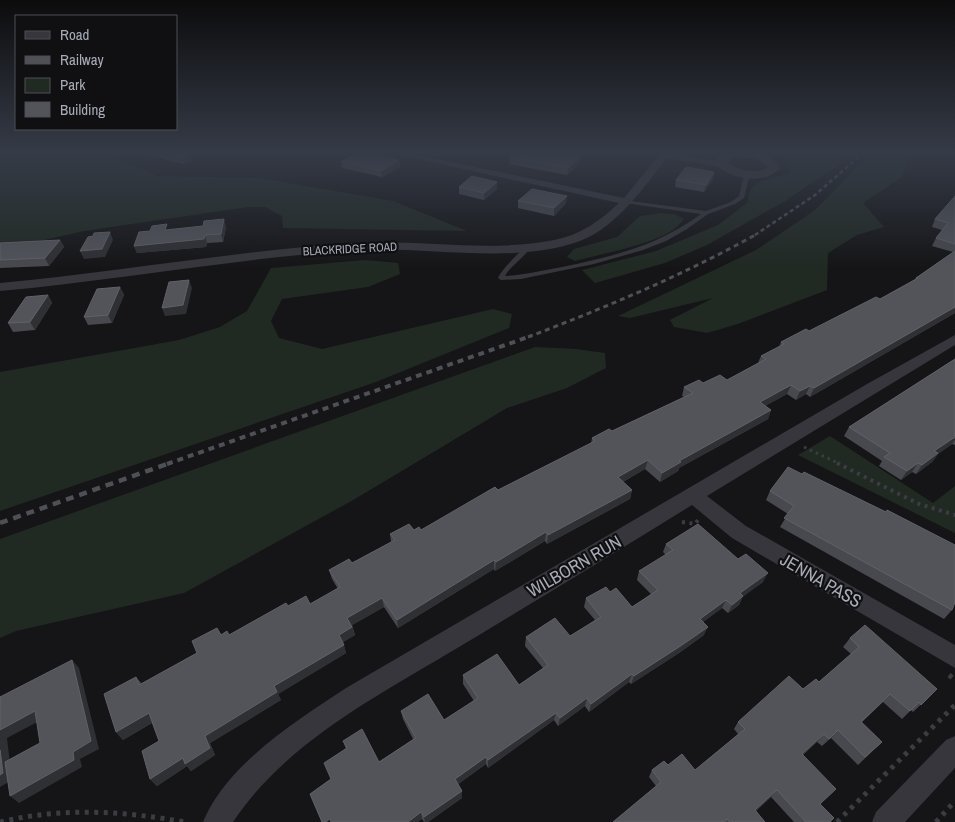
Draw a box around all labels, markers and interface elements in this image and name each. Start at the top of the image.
legend [15,15,178,130]
text: Road [60,24,89,45]
text: Railway [60,49,105,70]
text: Park [60,74,86,95]
text: Building [60,99,105,120]
street label: BLACKRIDGE ROAD [302,239,398,259]
street label: WILBORN RUN [522,529,626,603]
street label: JENNA PASS [776,547,866,613]

